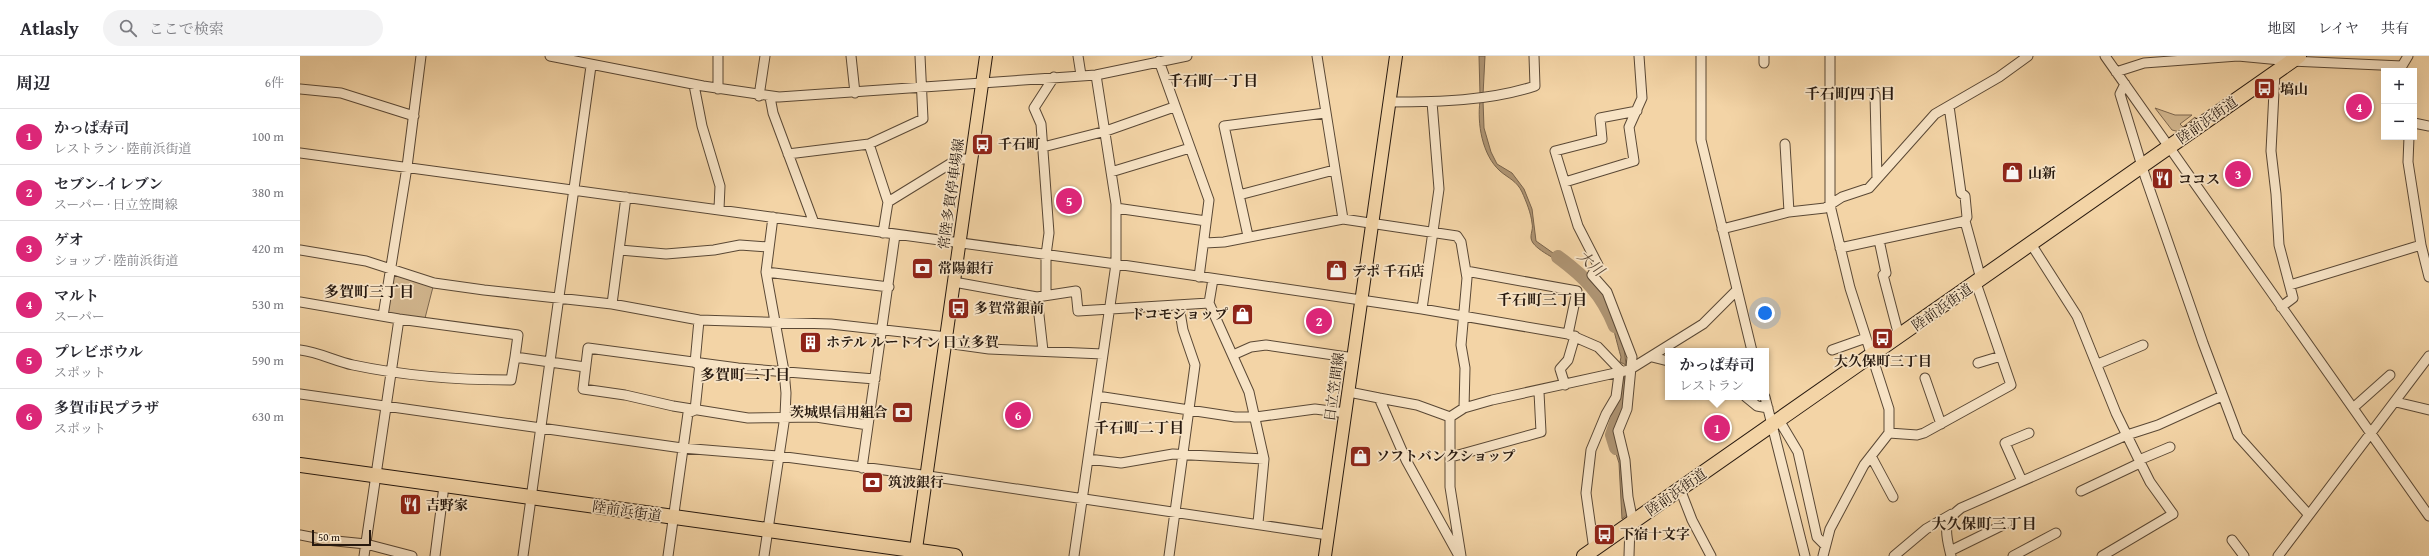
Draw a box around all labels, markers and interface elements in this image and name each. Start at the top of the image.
search box [103,10,383,46]
text: Atlasly [20,14,79,42]
icon: search [117,17,139,39]
text: ここで検索 [149,18,224,39]
text: 地図 [2268,18,2296,38]
text: レイヤ [2318,18,2359,38]
text: 共有 [2381,18,2409,38]
map controls [2381,68,2417,140]
button: + [2381,68,2417,104]
text: 周辺 [16,70,50,95]
district label: 千石町一丁目 [1168,70,1258,91]
text: 6件 [265,73,284,92]
bus stop icon: 塙山 [2252,76,2278,102]
place label: 塙山 [2280,79,2308,99]
district label: 千石町四丁目 [1805,83,1895,104]
street label: 陸前浜街道 [2173,92,2241,148]
pin: 4 [2346,92,2372,122]
button: − [2381,104,2417,140]
text: かっぱ寿司 [54,117,129,138]
text: 1 [26,127,32,146]
text: 100 m [252,127,284,146]
bus stop icon: 千石町 [969,131,995,157]
place label: 千石町 [998,134,1041,154]
street label: 常陸多賀停車場線 [933,137,969,251]
text: レストラン · 陸前浜街道 [54,139,192,158]
pin: 3 [2225,159,2251,189]
shop icon: 山新 [2000,160,2026,186]
place label: 山新 [2028,163,2056,183]
restaurant icon: ココス [2150,166,2176,192]
place label: ココス [2178,169,2220,189]
text: セブン-イレブン [54,173,163,194]
text: 2 [26,183,32,202]
text: 380 m [252,183,284,202]
pin: 5 [1056,186,1082,216]
text: スーパー · 日立笠間線 [54,195,178,214]
text: ゲオ [54,229,84,250]
text: 3 [26,239,32,258]
text: 420 m [252,239,284,258]
water label: 大川 [1573,245,1611,282]
text: ショップ · 陸前浜街道 [54,251,179,270]
bank icon: 常陽銀行 [909,255,935,281]
place label: 常陽銀行 [938,258,994,278]
shop icon: デポ 千石店 [1323,258,1349,284]
place label: デポ 千石店 [1352,261,1425,281]
street label: 陸前浜街道 [1908,279,1976,335]
district label: 多賀町三丁目 [324,281,414,302]
text: マルト [54,285,99,306]
district label: 千石町三丁目 [1497,289,1587,310]
text: 4 [26,295,32,314]
text: 530 m [252,295,284,314]
bus stop icon: 多賀常銀前 [946,295,972,321]
place label: 多賀常銀前 [974,298,1044,318]
shop icon: ドコモショップ [1230,301,1256,327]
your location [1755,303,1775,323]
place label: ドコモショップ [1131,304,1228,324]
pin: 2 [1306,306,1332,336]
text: スーパー [54,307,105,326]
bus stop icon: 大久保町三丁目 [1870,326,1896,352]
building icon: ホテル ルートイン 日立多賀 [797,329,823,355]
place label: ホテル ルートイン 日立多賀 [826,332,999,352]
text: プレビボウル [54,341,143,362]
popup [1665,348,1769,400]
text: 5 [26,351,32,370]
text: 590 m [252,351,284,370]
street label: 日立笠間線 [1319,351,1349,423]
place label: 大久保町三丁目 [1834,351,1932,371]
text: かっぱ寿司 [1679,354,1755,375]
text: スポット [54,363,106,382]
district label: 多賀町二丁目 [700,364,790,385]
text: レストラン [1679,376,1744,395]
text: 多賀市民プラザ [54,397,159,418]
bank icon: 茨城県信用組合 [890,399,916,425]
pin: 6 [1005,400,1031,430]
place label: 茨城県信用組合 [790,402,888,422]
text: 6 [26,407,32,426]
text: 630 m [252,407,284,426]
pin: 1 [1704,413,1730,443]
district label: 千石町二丁目 [1094,417,1184,438]
text: スポット [54,419,106,438]
shop icon: ソフトバンクショップ [1348,443,1374,469]
place label: ソフトバンクショップ [1376,446,1515,466]
street label: 陸前浜街道 [1642,464,1710,520]
bank icon: 筑波銀行 [859,469,885,495]
place label: 筑波銀行 [888,472,944,492]
restaurant icon: 吉野家 [398,492,424,518]
place label: 吉野家 [426,495,468,515]
street label: 陸前浜街道 [591,496,663,526]
district label: 大久保町三丁目 [1931,513,2037,534]
bus stop icon: 下宿十文字 [1592,521,1618,547]
place label: 下宿十文字 [1620,524,1690,544]
scale bar [312,528,371,547]
text: 50 m [318,529,340,545]

